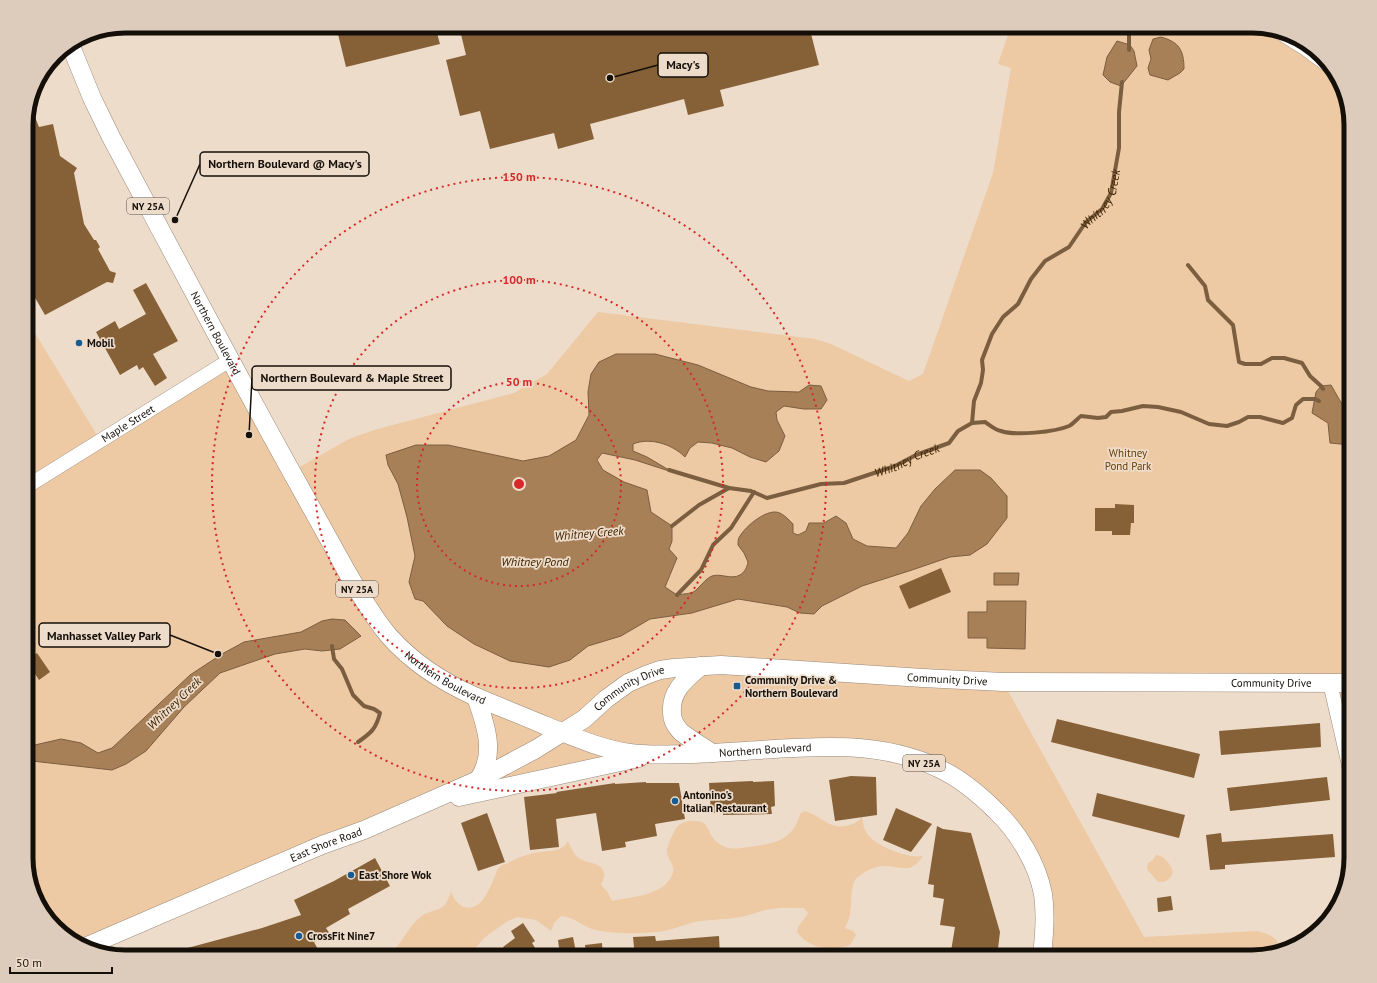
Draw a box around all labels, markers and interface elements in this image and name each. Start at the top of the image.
callout: Macy's [658,53,708,77]
text: Macy's [666,57,700,72]
callout: Northern Boulevard @ Macy's [200,152,369,176]
text: Northern Boulevard @ Macy's [208,156,362,171]
water label: Whitney Creek [1076,167,1123,231]
text: 150 m [502,169,536,184]
road number: NY 25A [127,198,169,214]
text: 100 m [502,272,536,287]
street label: Northern Boulevard [188,289,244,377]
place label: Mobil [87,336,115,350]
marker: Mobil [74,338,84,348]
callout: Northern Boulevard & Maple Street [252,366,451,390]
text: Northern Boulevard & Maple Street [261,370,444,385]
text: 50 m [506,374,532,389]
street label: Maple Street [99,402,157,445]
water label: Whitney Creek [872,440,942,480]
park label: Whitney Pond Park [1105,446,1152,473]
centre of rings [512,477,526,491]
water label: Whitney Creek [554,522,625,543]
water label: Whitney Pond [501,554,570,569]
road number: NY 25A [336,581,378,597]
callout: Manhasset Valley Park [39,623,170,647]
text: Manhasset Valley Park [47,628,161,643]
street label: Northern Boulevard [402,648,488,707]
street label: Community Drive [591,662,666,714]
street label: Community Drive [907,670,988,688]
water label: Whitney Creek [144,673,205,732]
place label: Community Drive & Northern Boulevard [745,673,838,700]
street label: Community Drive [1231,676,1312,690]
marker: Community Drive & Northern Boulevard [732,681,742,691]
street label: Northern Boulevard [719,740,812,760]
road number: NY 25A [903,755,945,771]
place label: Antonino's Italian Restaurant [683,788,767,815]
marker: Antonino's Italian Restaurant [670,796,680,806]
street label: East Shore Road [288,824,364,865]
place label: East Shore Wok [359,868,432,882]
marker: East Shore Wok [346,870,356,880]
place label: CrossFit Nine7 [307,929,375,943]
marker: CrossFit Nine7 [294,931,304,941]
scale bar [10,949,112,975]
text: 50 m [16,955,42,970]

